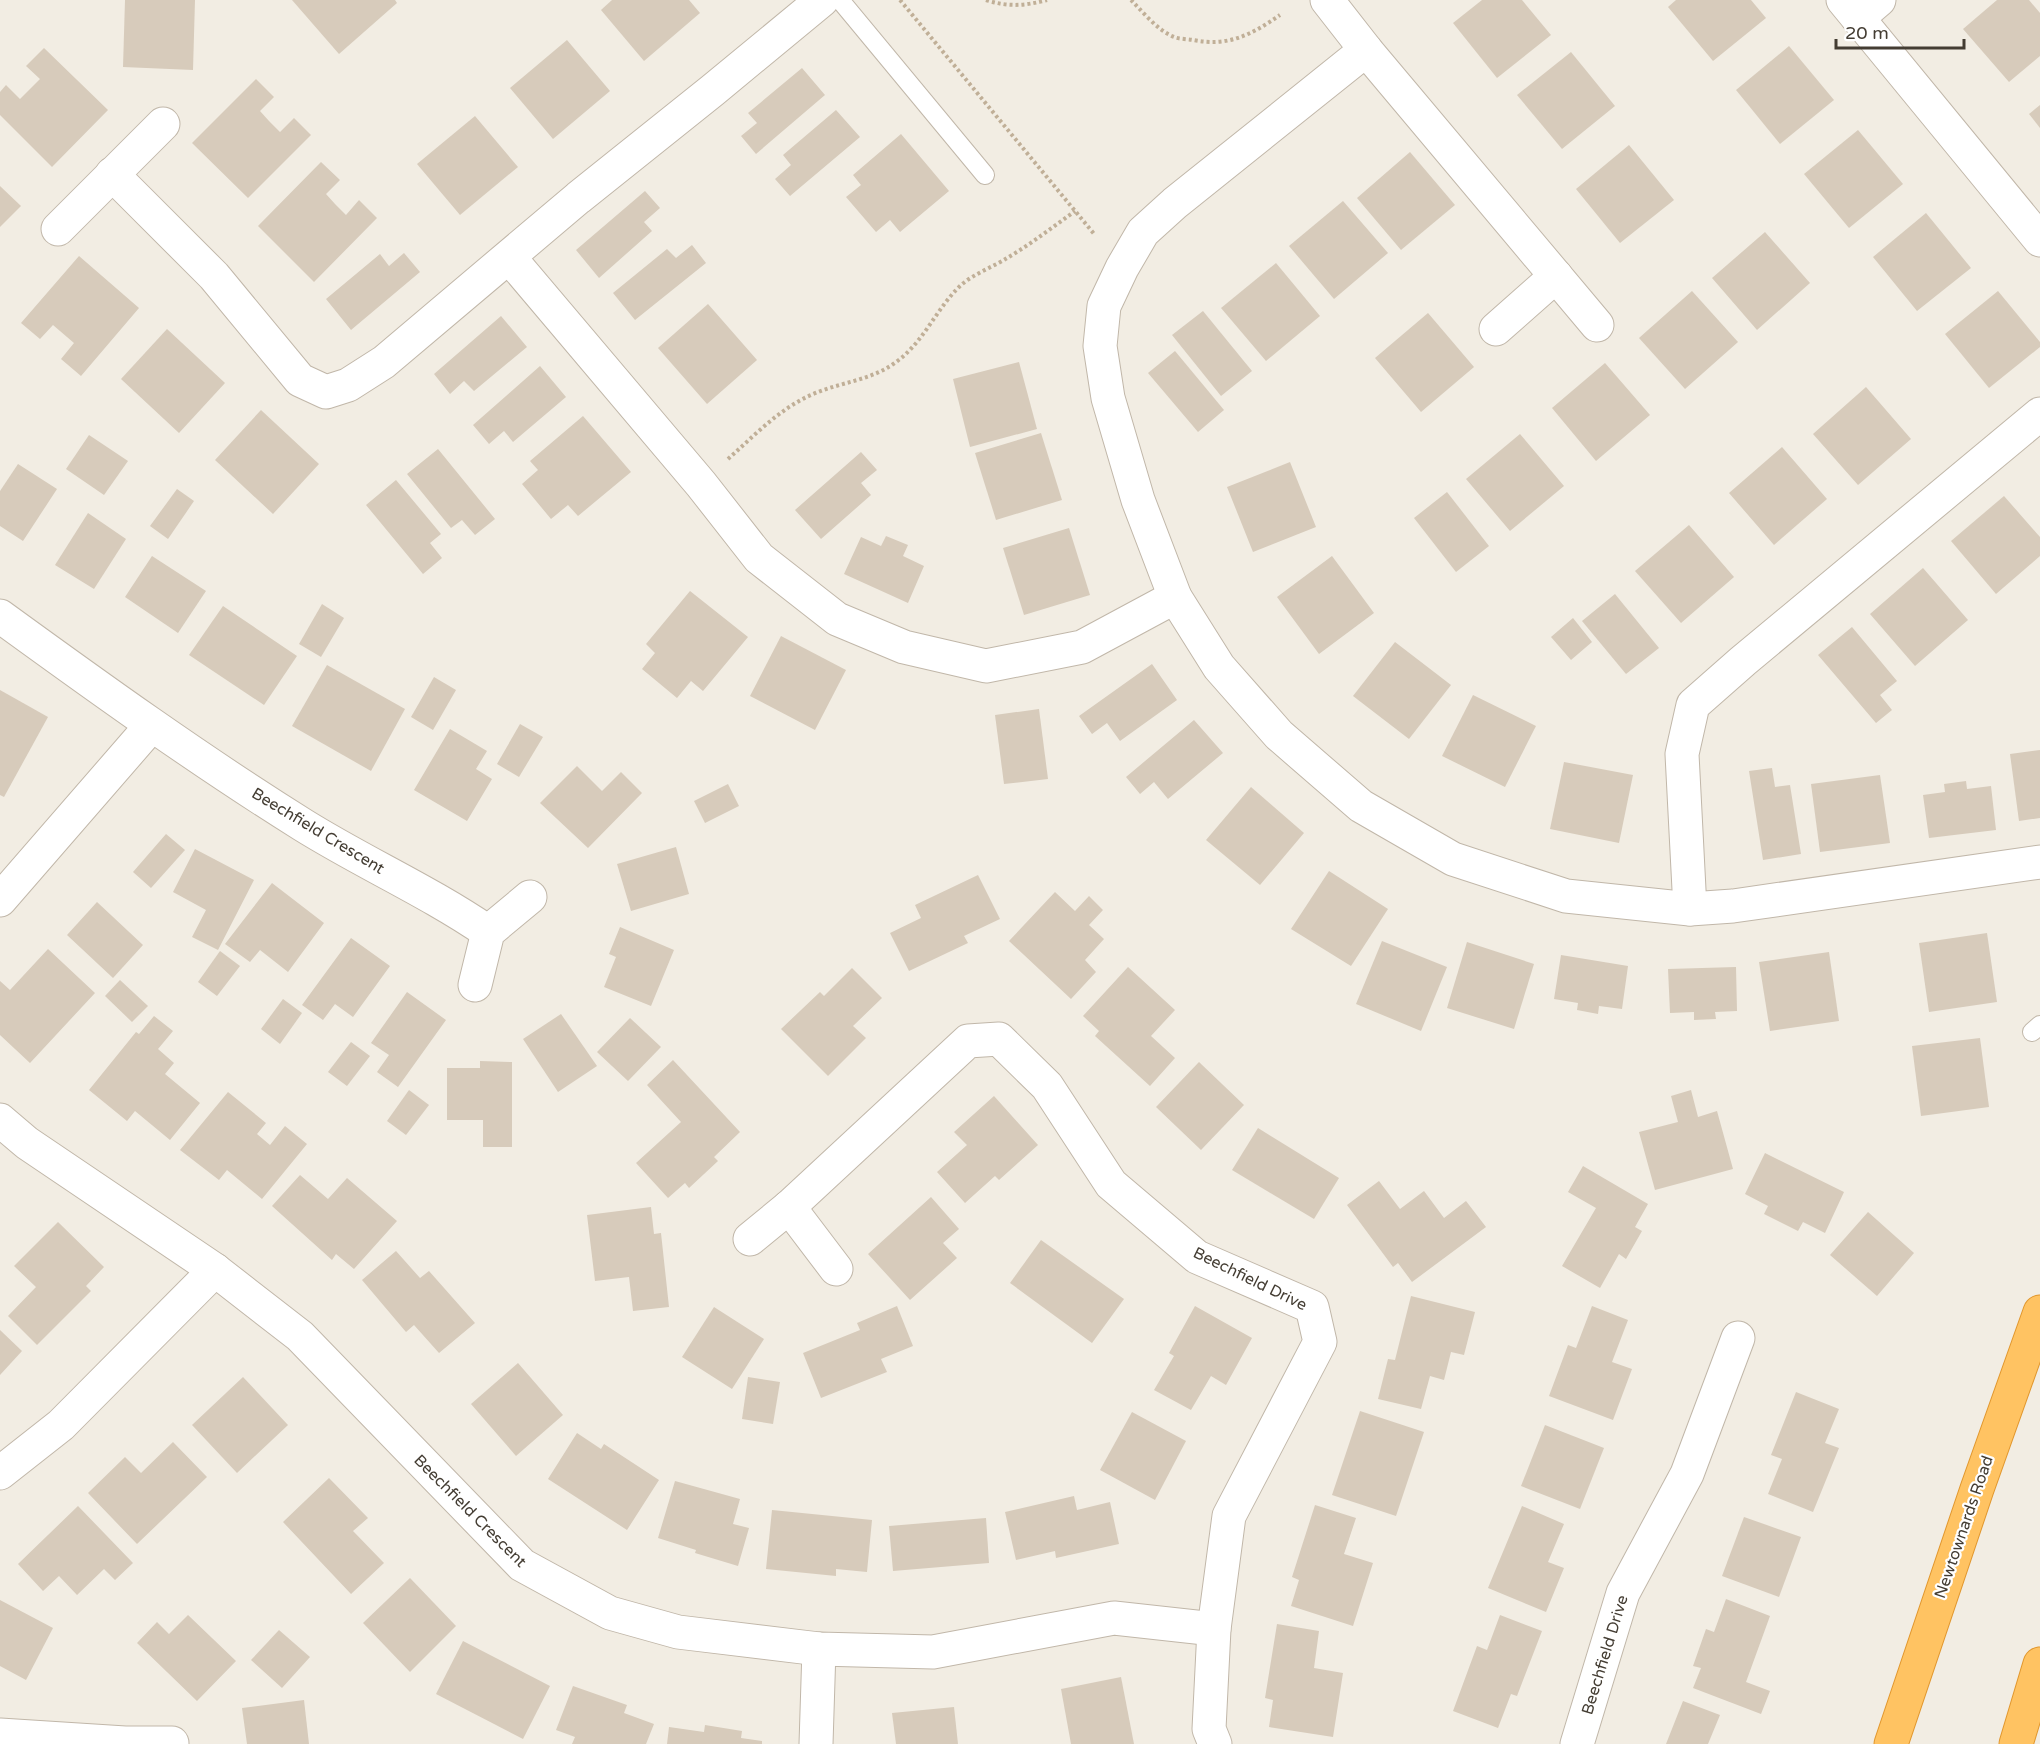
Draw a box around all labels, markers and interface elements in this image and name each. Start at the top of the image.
scale bar [1836,12,1964,50]
text: 20 m [1845,22,1889,44]
street label: Beechfield Crescent [248,783,388,879]
street label: Beechfield Drive [1190,1243,1310,1315]
street label: Beechfield Crescent [409,1450,531,1572]
street label: Newtownards Road [1930,1453,1998,1601]
street label: Beechfield Drive [1577,1593,1633,1717]

